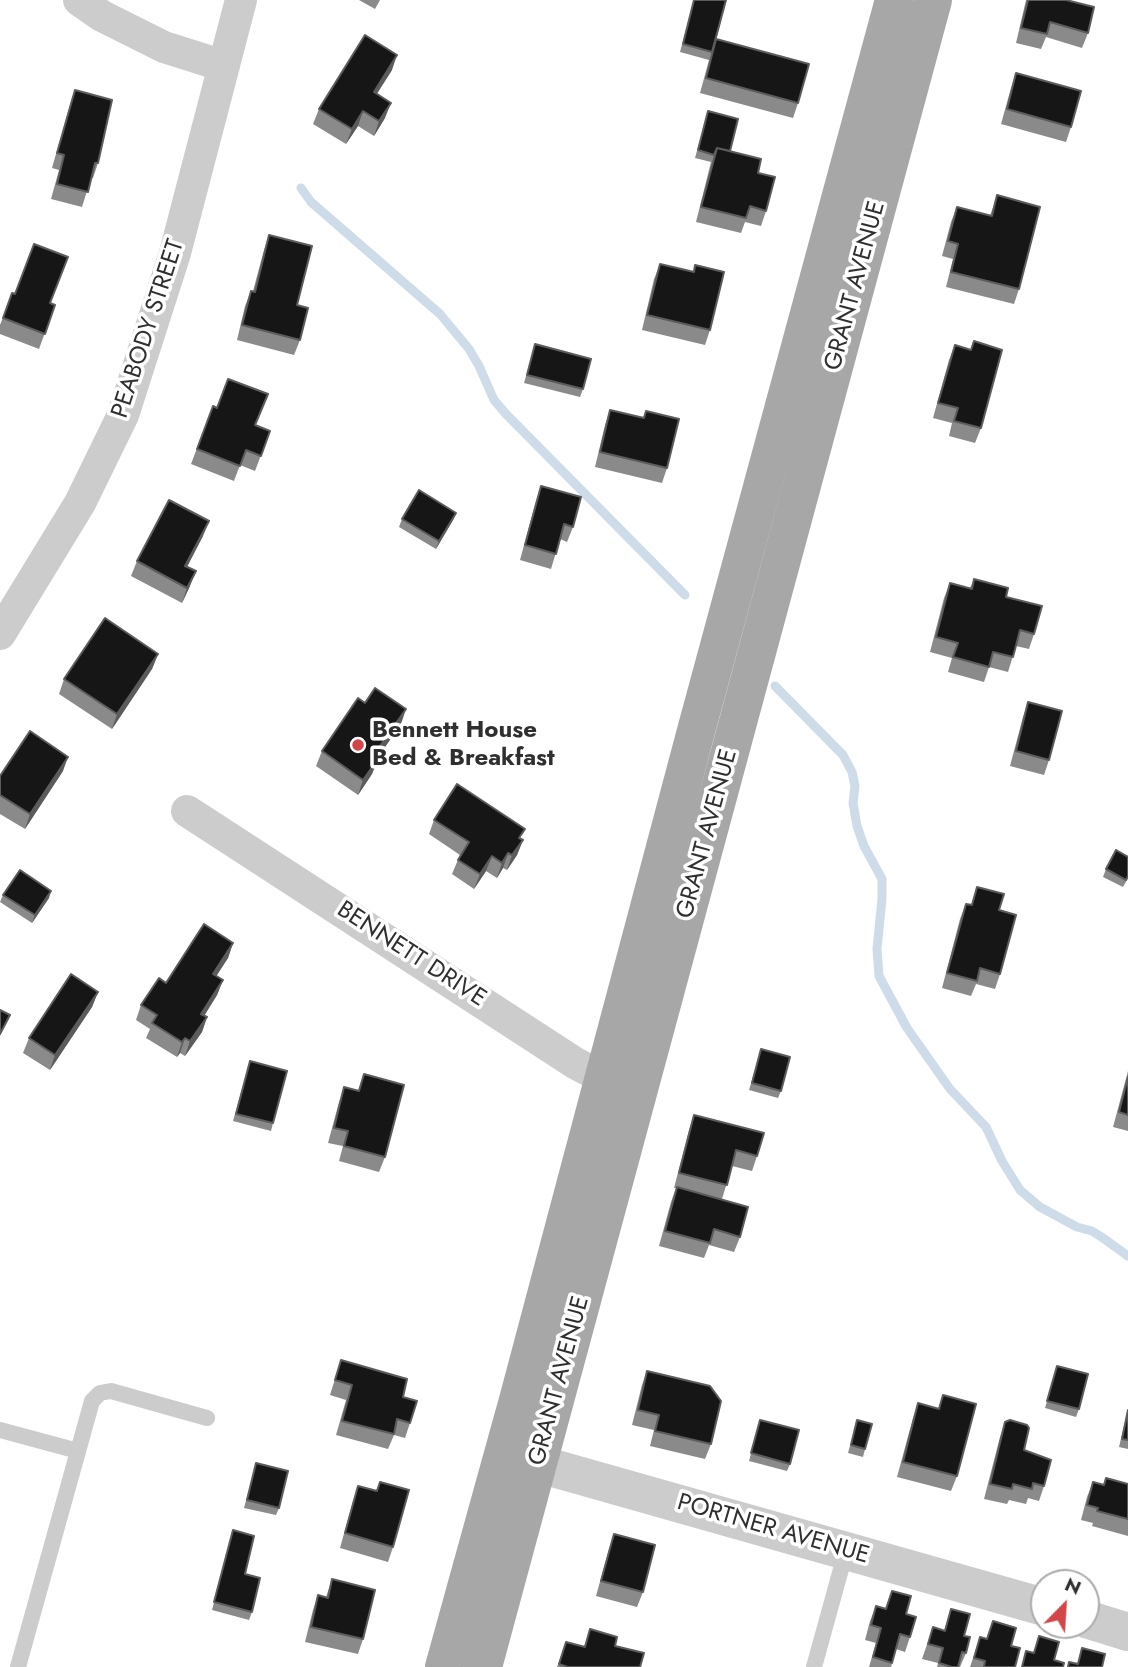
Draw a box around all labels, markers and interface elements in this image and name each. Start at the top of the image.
street label: GRANT AVENUE [820,198,892,374]
street label: PEABODY STREET [107,236,191,422]
place label: Bennett House Bed & Breakfast [372,717,555,773]
marker: Bennett House Bed & Breakfast [350,737,366,753]
street label: GRANT AVENUE [672,746,744,922]
street label: BENNETT DRIVE [331,896,491,1014]
street label: GRANT AVENUE [524,1293,596,1469]
street label: PORTNER AVENUE [674,1489,872,1571]
north arrow [1030,1569,1100,1639]
text: N [1061,1571,1085,1602]

